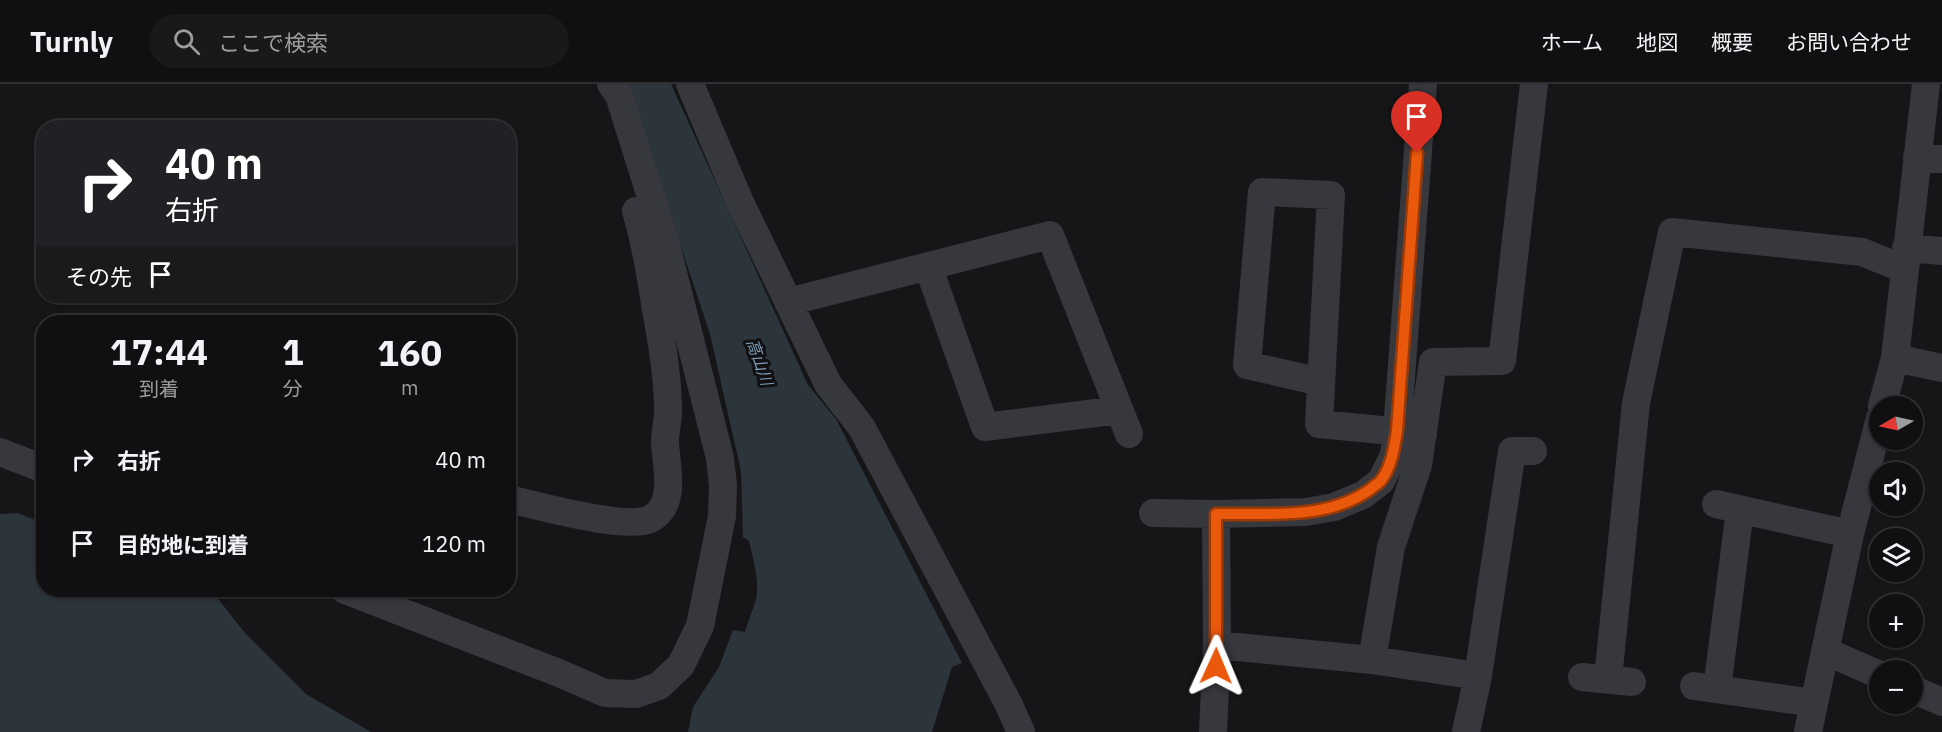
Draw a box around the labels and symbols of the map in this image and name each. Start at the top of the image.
pin [1391,91,1442,153]
water label: 高山川 [743,336,778,390]
north arrow [1869,396,1923,450]
position arrow [1184,634,1248,698]

